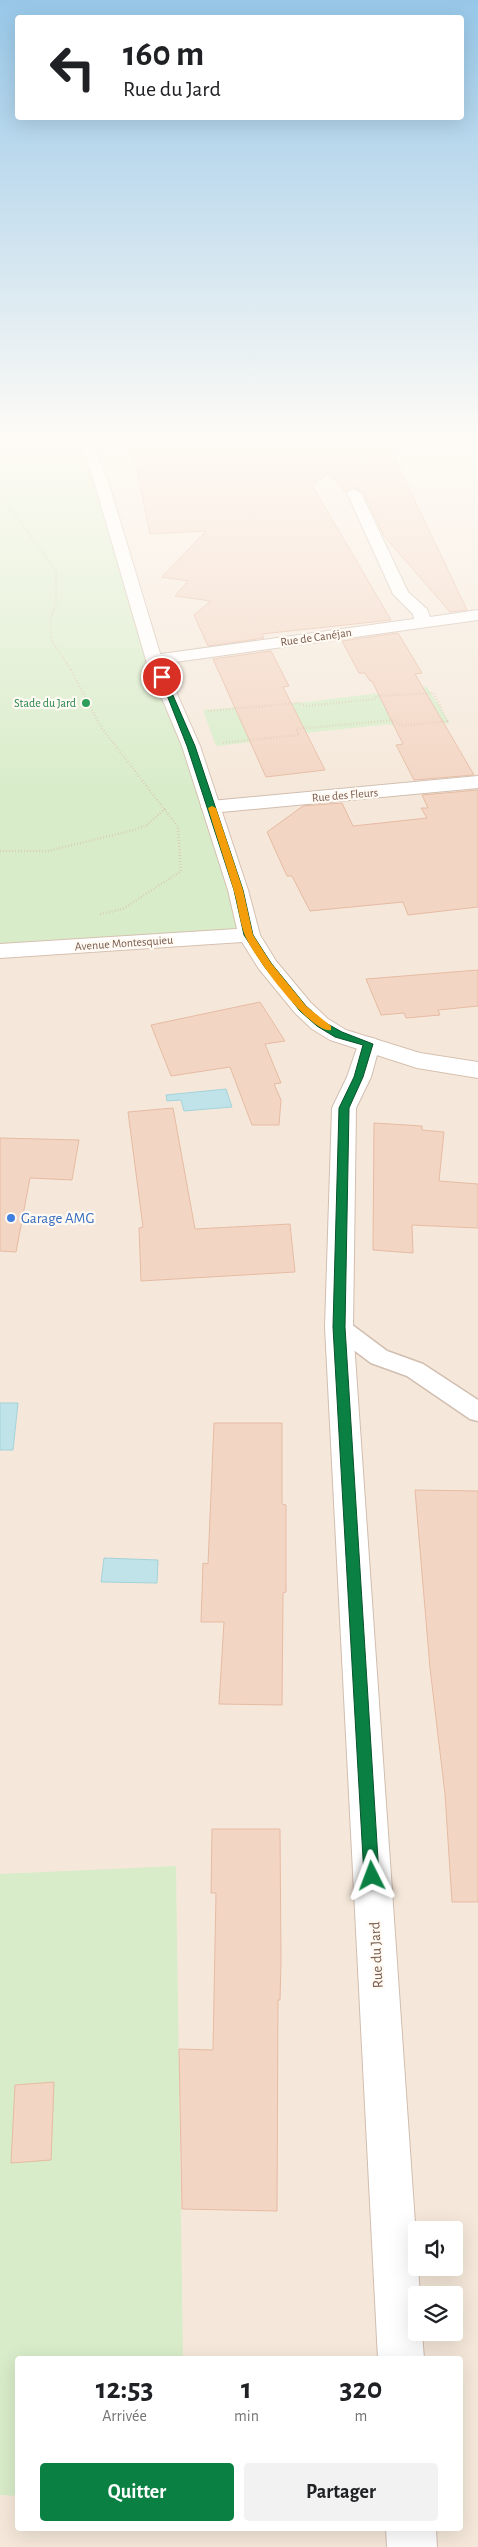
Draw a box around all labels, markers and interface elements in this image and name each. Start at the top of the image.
icon: left [40,35,105,100]
text: 160 m [123,37,204,72]
text: Rue du Jard [123,78,221,100]
street label: Rue de Canéjan [280,626,353,649]
pin [141,656,183,698]
icon: arrive [148,663,176,691]
place label: Stade du Jard [14,697,76,709]
marker: Stade du Jard [80,697,92,709]
street label: Rue des Fleurs [311,786,379,804]
street label: Avenue Montesquieu [74,934,174,952]
place label: Garage AMG [21,1211,94,1226]
marker: Garage AMG [5,1212,17,1224]
position arrow [345,1849,397,1901]
street label: Rue du Jard [367,1921,386,1989]
map controls [408,2221,463,2341]
button: sound [408,2221,463,2276]
button: layers [408,2286,463,2341]
text: 12:53 [96,2374,153,2404]
text: 1 [241,2374,252,2404]
text: 320 [340,2374,382,2404]
text: Arrivée [102,2408,147,2424]
text: min [234,2408,259,2424]
text: m [355,2408,367,2424]
button: Quitter [40,2463,234,2521]
button: Partager [244,2463,438,2521]

